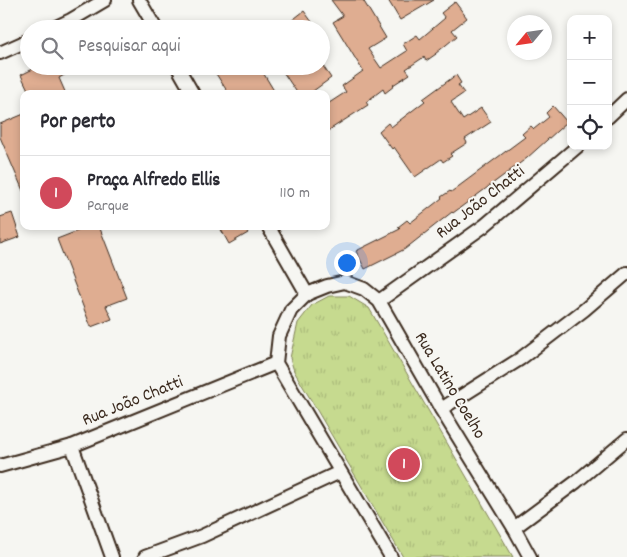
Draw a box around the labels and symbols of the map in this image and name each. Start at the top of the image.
north arrow [507,15,552,60]
street label: Rua João Chatti [431,160,531,246]
your location [334,250,360,276]
street label: Rua Latino Coelho [407,328,491,444]
street label: Rua João Chatti [79,370,187,434]
pin: 1 [388,445,420,483]

